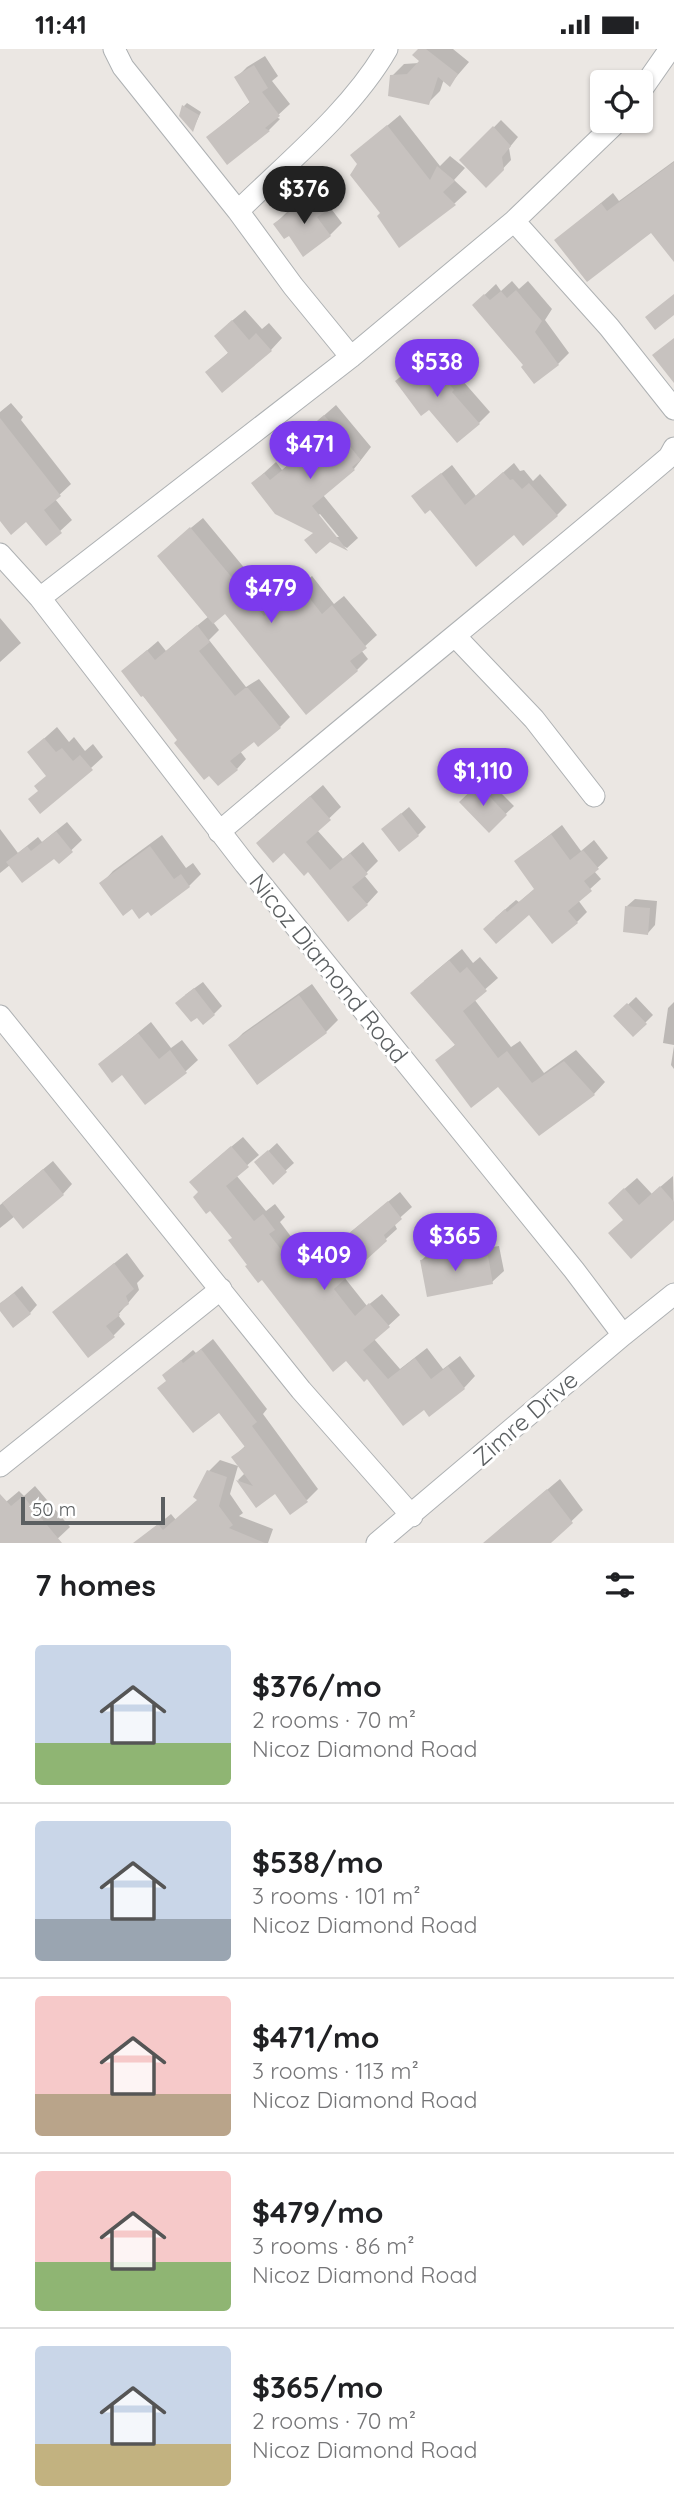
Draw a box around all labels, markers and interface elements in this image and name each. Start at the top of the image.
text: 11:41 [35,8,87,41]
map controls [590,70,653,133]
button: locate [590,70,653,133]
pin: $376 [263,167,345,226]
text: $376 [279,174,329,203]
pin: $538 [396,339,478,399]
text: $538 [411,347,463,376]
pin: $471 [269,421,351,481]
text: $471 [285,429,335,458]
pin: $479 [230,565,312,625]
text: $479 [245,573,297,602]
pin: $1,110 [426,749,540,808]
text: $1,110 [453,756,513,785]
street label: Nicoz Diamond Road [243,867,415,1069]
pin: $365 [414,1213,496,1273]
text: $365 [429,1221,481,1250]
pin: $409 [283,1233,365,1292]
text: $409 [297,1240,351,1269]
street label: Zimre Drive [466,1364,584,1472]
scale bar [21,1494,164,1526]
text: 50 m [32,1497,76,1521]
text: 7 homes [35,1566,156,1604]
icon: filters [601,1566,639,1604]
text: $376/mo [252,1667,382,1705]
icon: home [91,1673,175,1757]
text: 2 rooms · 70 m² [252,1705,416,1734]
text: Nicoz Diamond Road [252,1734,477,1763]
text: $538/mo [252,1843,383,1881]
icon: home [91,1849,175,1933]
text: 3 rooms · 101 m² [252,1881,421,1910]
text: Nicoz Diamond Road [252,1910,477,1939]
text: $471/mo [252,2018,379,2056]
icon: home [91,2024,175,2108]
text: 3 rooms · 113 m² [252,2056,419,2085]
text: Nicoz Diamond Road [252,2085,477,2114]
text: $479/mo [252,2193,384,2231]
icon: home [91,2199,175,2283]
text: 3 rooms · 86 m² [252,2231,415,2260]
text: Nicoz Diamond Road [252,2260,477,2289]
text: $365/mo [252,2368,383,2406]
icon: home [91,2374,175,2458]
text: 2 rooms · 70 m² [252,2406,416,2435]
text: Nicoz Diamond Road [252,2435,477,2464]

